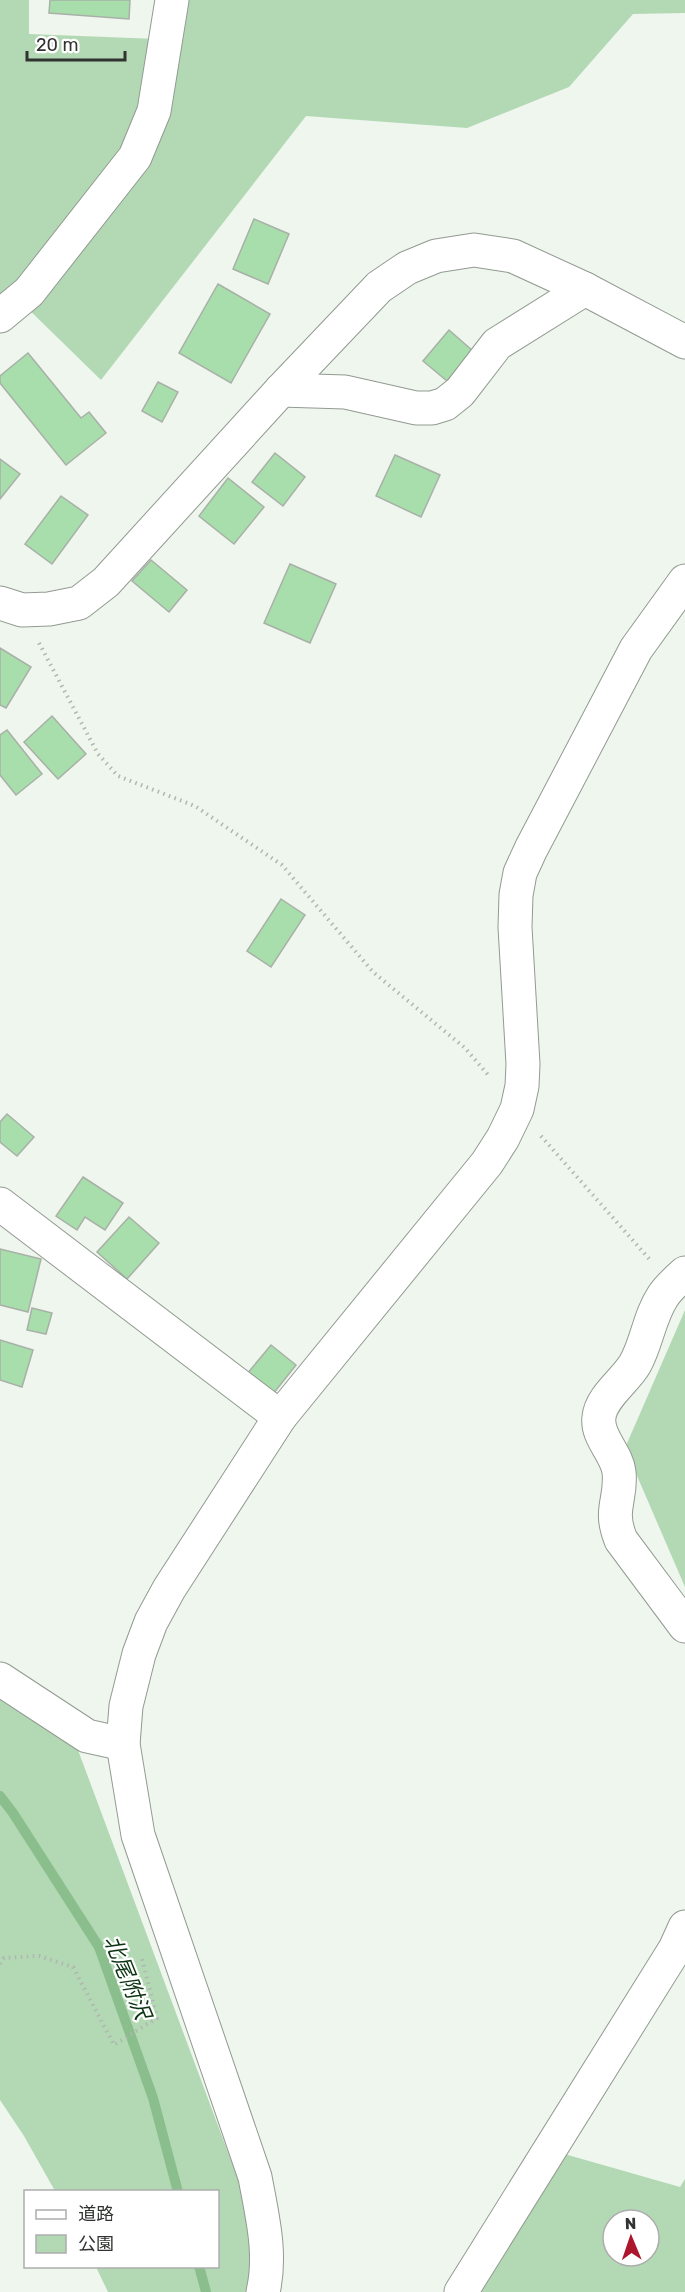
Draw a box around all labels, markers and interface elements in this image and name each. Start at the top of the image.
scale bar [27,24,124,62]
text: 20 m [36,34,78,56]
water label: 北尾附沢 [99,1931,158,2026]
legend [24,2190,219,2268]
text: 道路 [78,2203,114,2225]
north arrow [601,2208,661,2268]
text: N [624,2214,637,2233]
text: 公園 [78,2233,114,2255]

